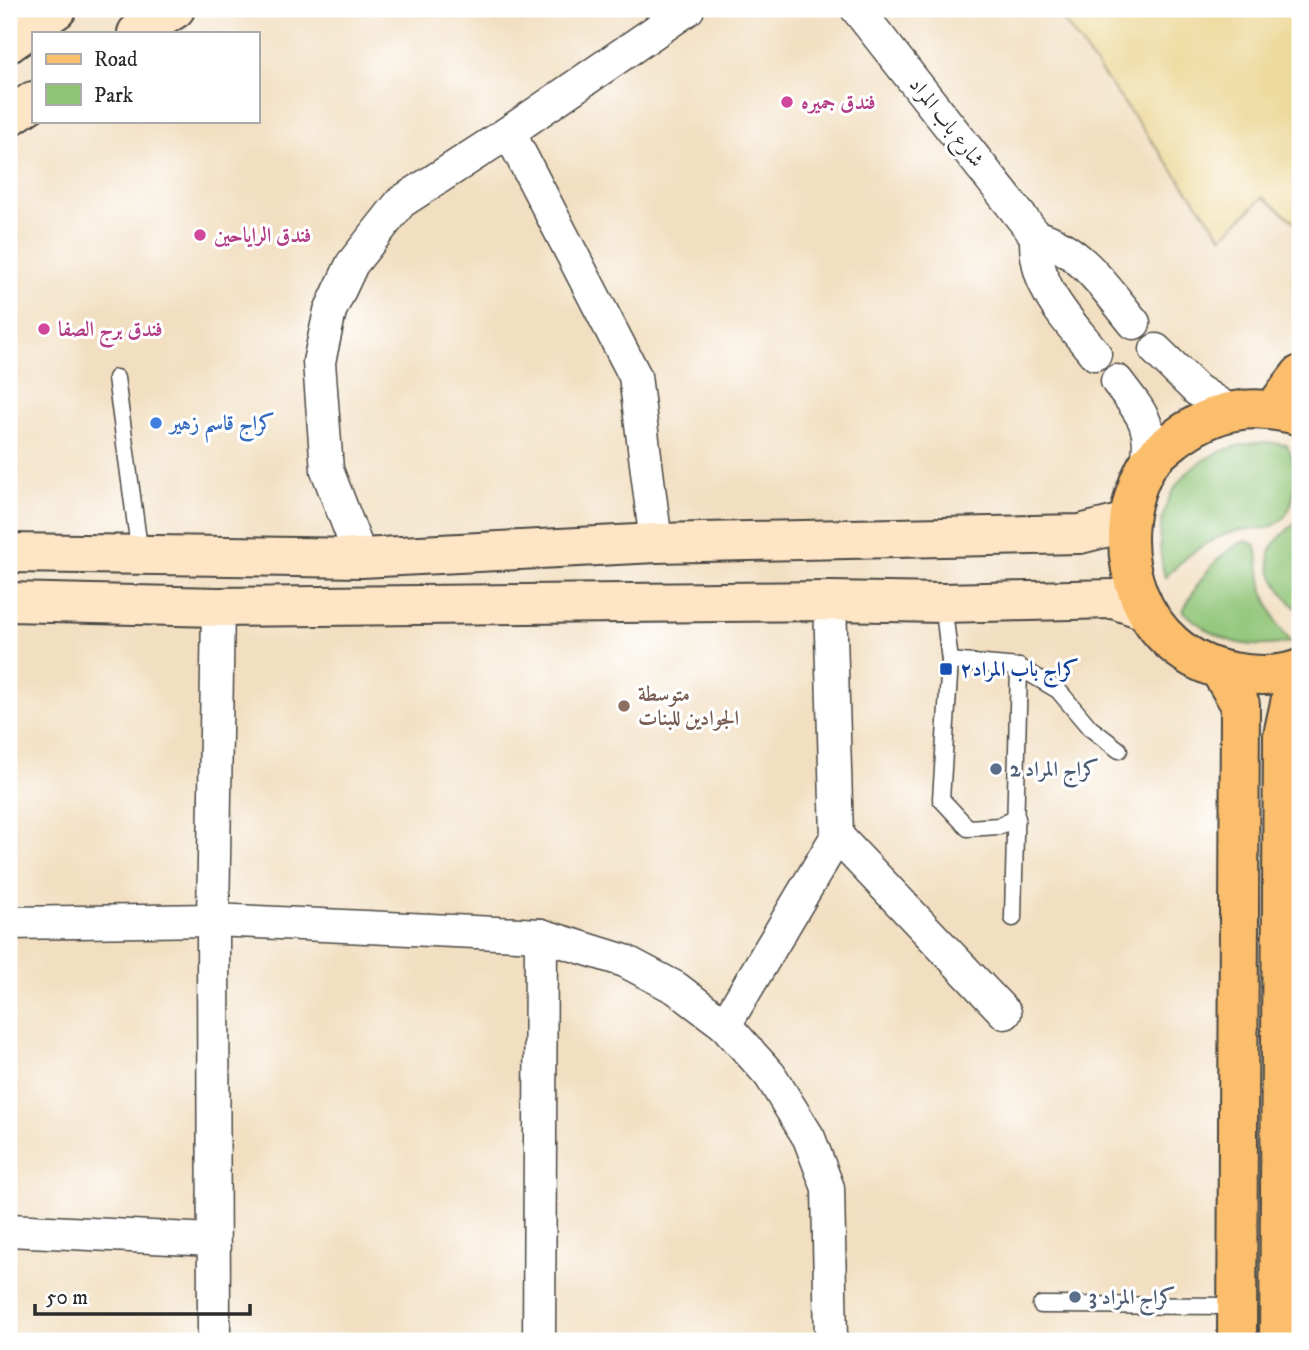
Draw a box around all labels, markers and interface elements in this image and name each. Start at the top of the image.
legend [32,32,259,122]
text: Road [94,47,138,73]
street label: شارع باب المراد [900,72,989,175]
text: Park [94,83,134,109]
place label: فندق جميره [801,90,876,116]
marker: فندق جميره [779,94,795,110]
place label: فندق الراياحين [214,223,311,249]
marker: فندق الراياحين [192,227,208,243]
place label: فندق برج الصفا [58,317,163,348]
marker: فندق برج الصفا [36,321,52,337]
place label: كراج قاسم زهير [168,411,275,443]
marker: كراج قاسم زهير [148,415,164,431]
place label: كراج باب المراد٢ [960,657,1079,688]
marker: كراج باب المراد٢ [938,661,954,677]
place label: متوسطة الجوادين للبنات [638,682,739,732]
marker: متوسطة الجوادين للبنات [616,698,632,714]
place label: كراج المراد 2 [1010,757,1099,788]
marker: كراج المراد 2 [988,761,1004,777]
scale bar [35,1273,250,1317]
text: 50 m [46,1285,88,1311]
place label: كراج المراد 3 [1089,1285,1175,1316]
marker: كراج المراد 3 [1067,1289,1083,1305]

